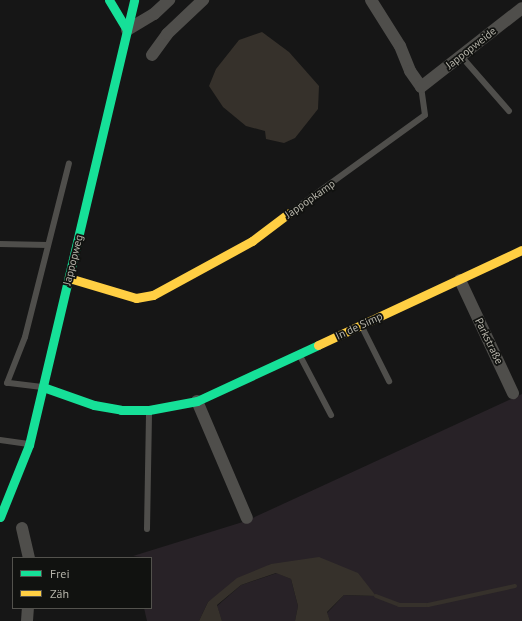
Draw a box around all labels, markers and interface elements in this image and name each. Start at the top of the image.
street label: Jappopweide [443,24,499,72]
street label: Jappopkamp [282,177,338,221]
street label: Jappopweg [60,233,86,287]
street label: In de Simp [333,309,385,343]
street label: Parkstraße [472,316,506,366]
legend [12,557,152,609]
text: Frei [50,566,70,581]
text: Zäh [50,586,69,601]

